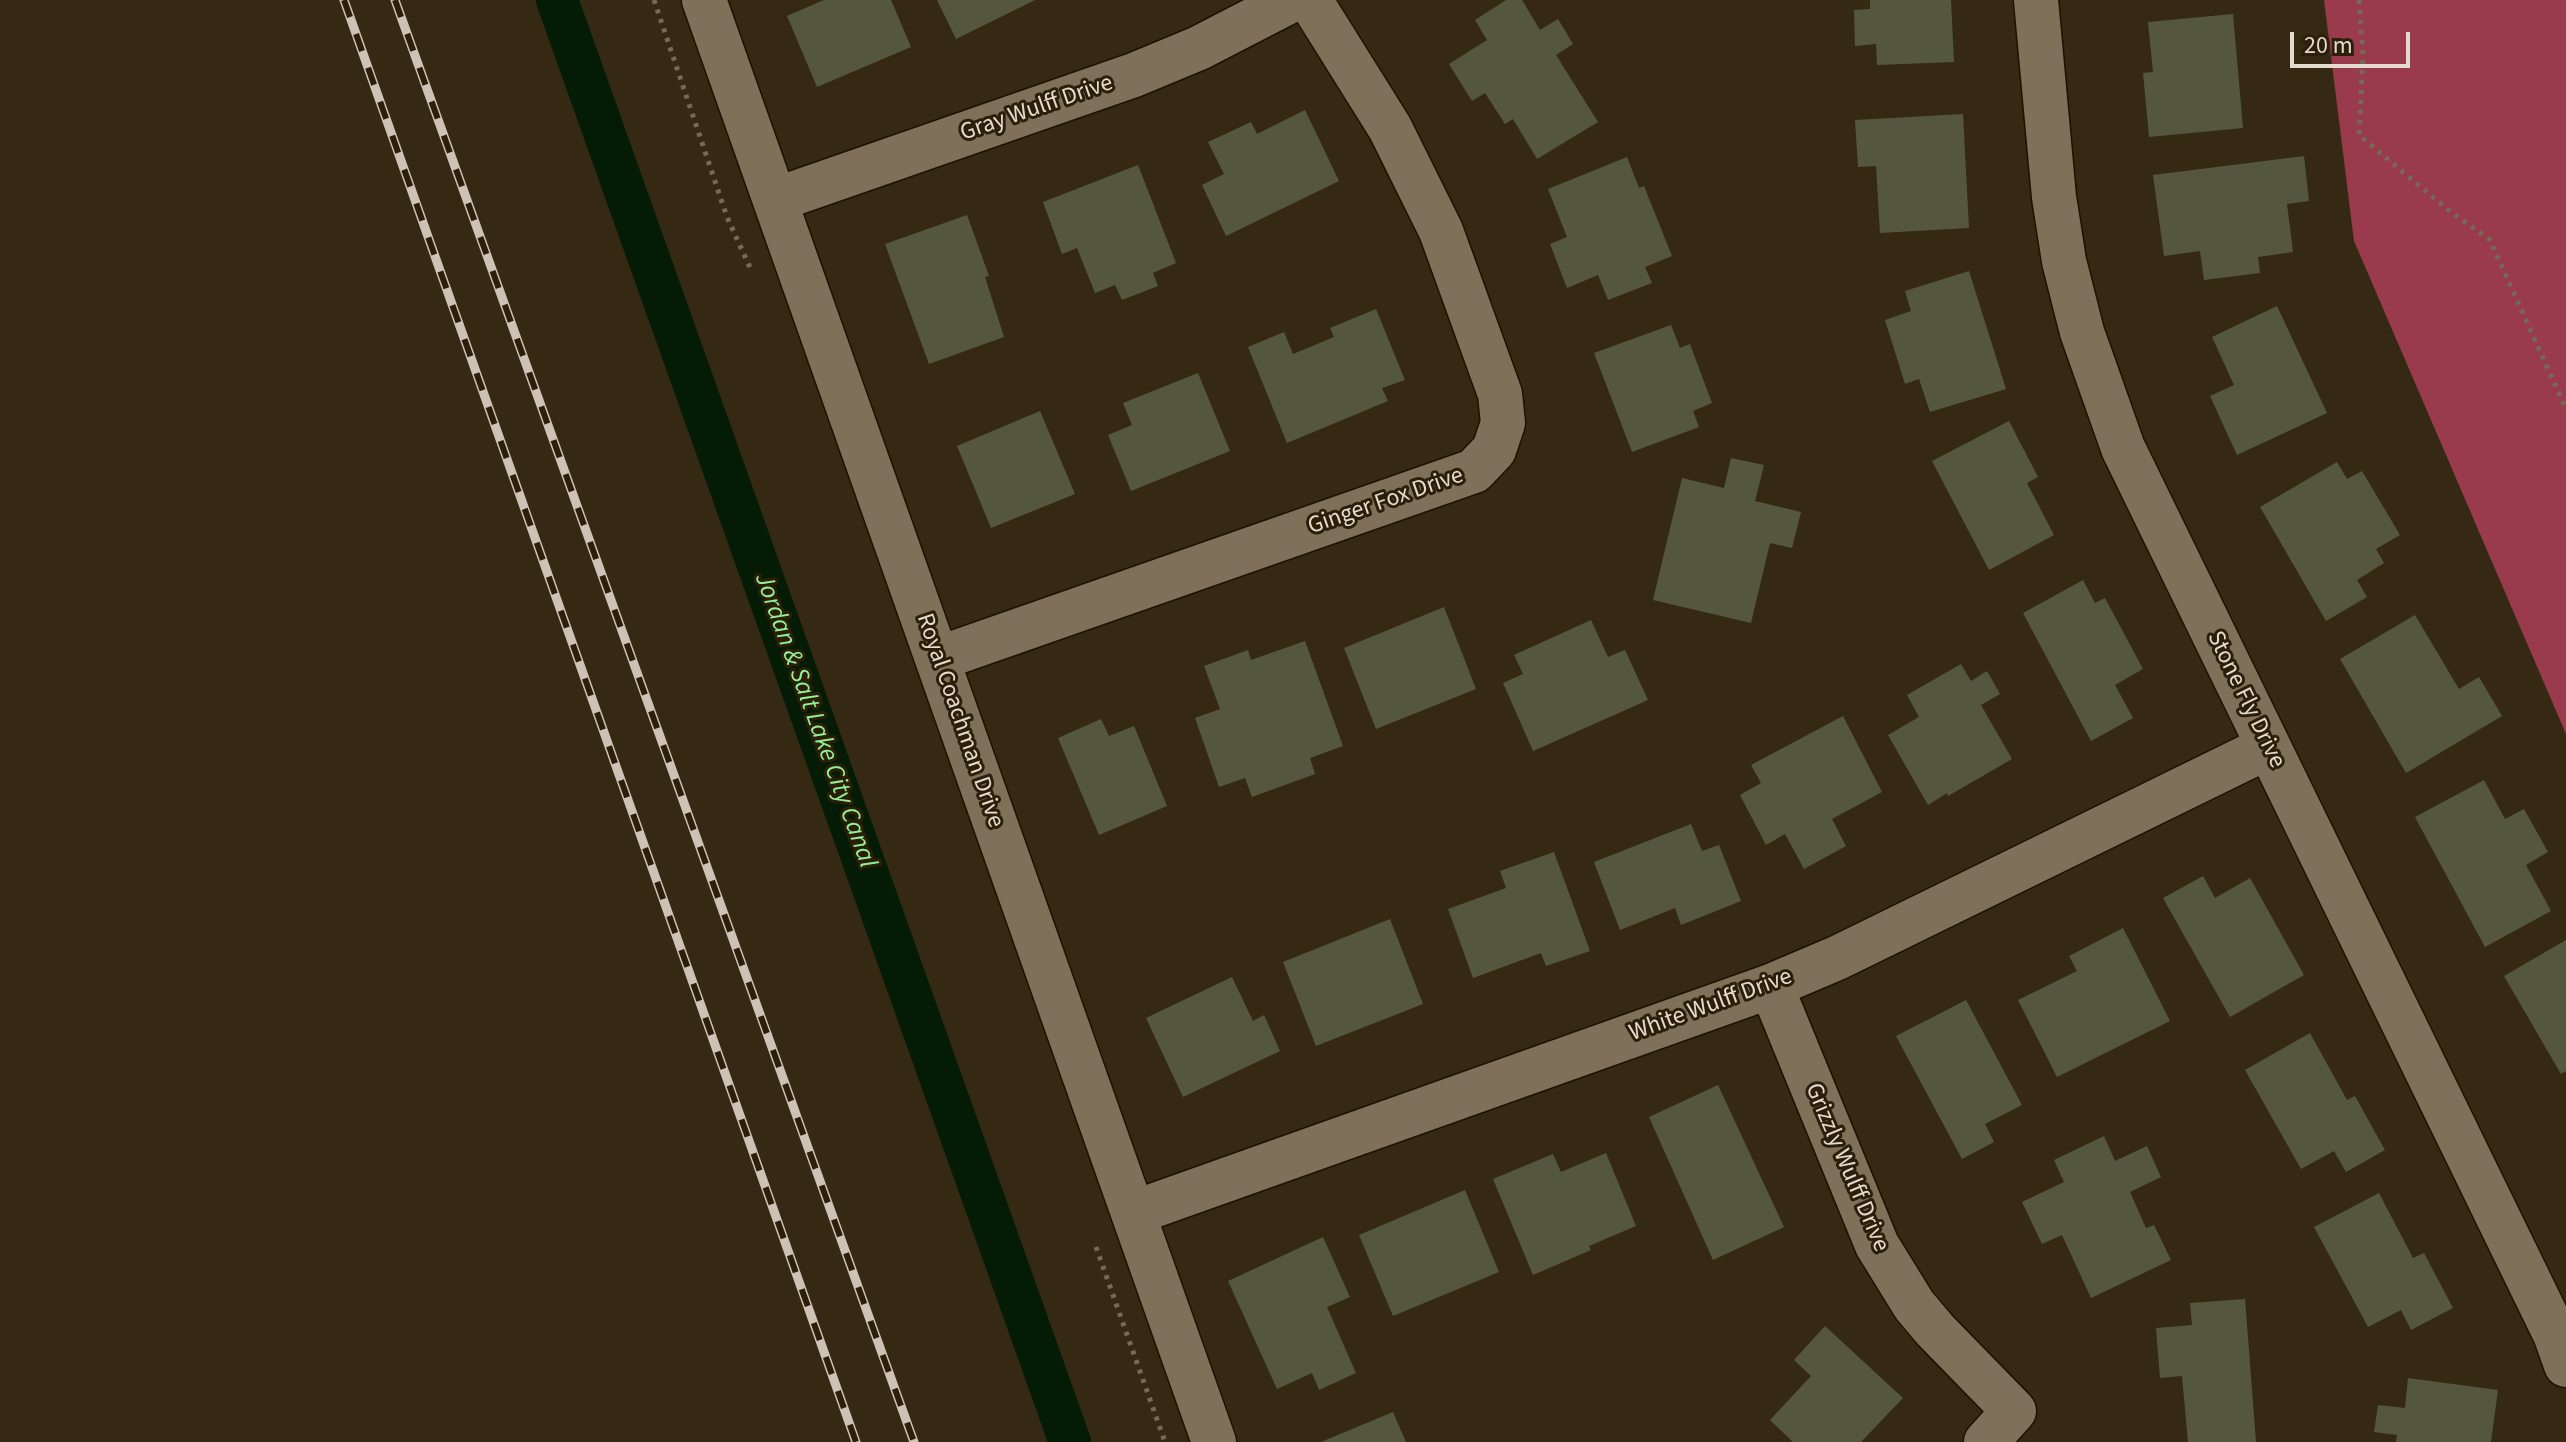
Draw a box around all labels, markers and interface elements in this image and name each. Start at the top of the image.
scale bar [2294,16,2414,66]
text: 20 m [2304,28,2353,63]
street label: Gray Wulff Drive [957,69,1117,149]
street label: Ginger Fox Drive [1305,462,1467,542]
water label: Jordan & Salt Lake City Canal [746,569,882,873]
street label: Royal Coachman Drive [909,610,1009,832]
street label: Stone Fly Drive [2199,627,2291,773]
street label: White Wulff Drive [1626,963,1796,1049]
street label: Grizzly Wulff Drive [1798,1079,1894,1257]

